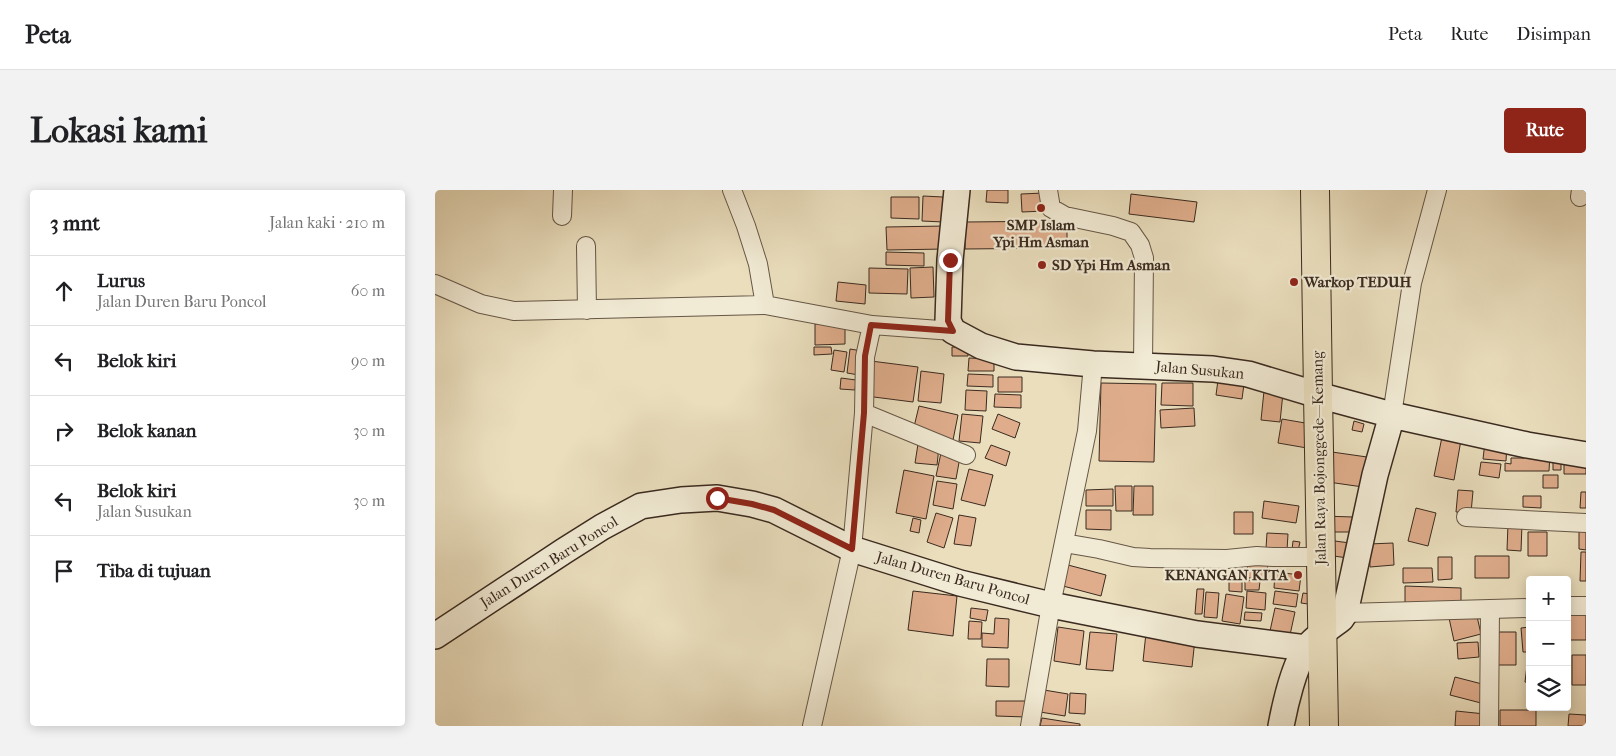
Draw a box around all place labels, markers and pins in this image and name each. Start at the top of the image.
marker: SMP Islam Ypi Hm Asman [1035,202,1047,214]
place label: SMP Islam Ypi Hm Asman [992,216,1089,251]
place label: SD Ypi Hm Asman [1052,256,1170,274]
marker: SD Ypi Hm Asman [1036,259,1048,271]
place label: Warkop TEDUH [1303,273,1412,291]
marker: Warkop TEDUH [1288,276,1300,288]
place label: KENANGAN KITA [1165,566,1289,584]
marker: KENANGAN KITA [1292,569,1304,581]

